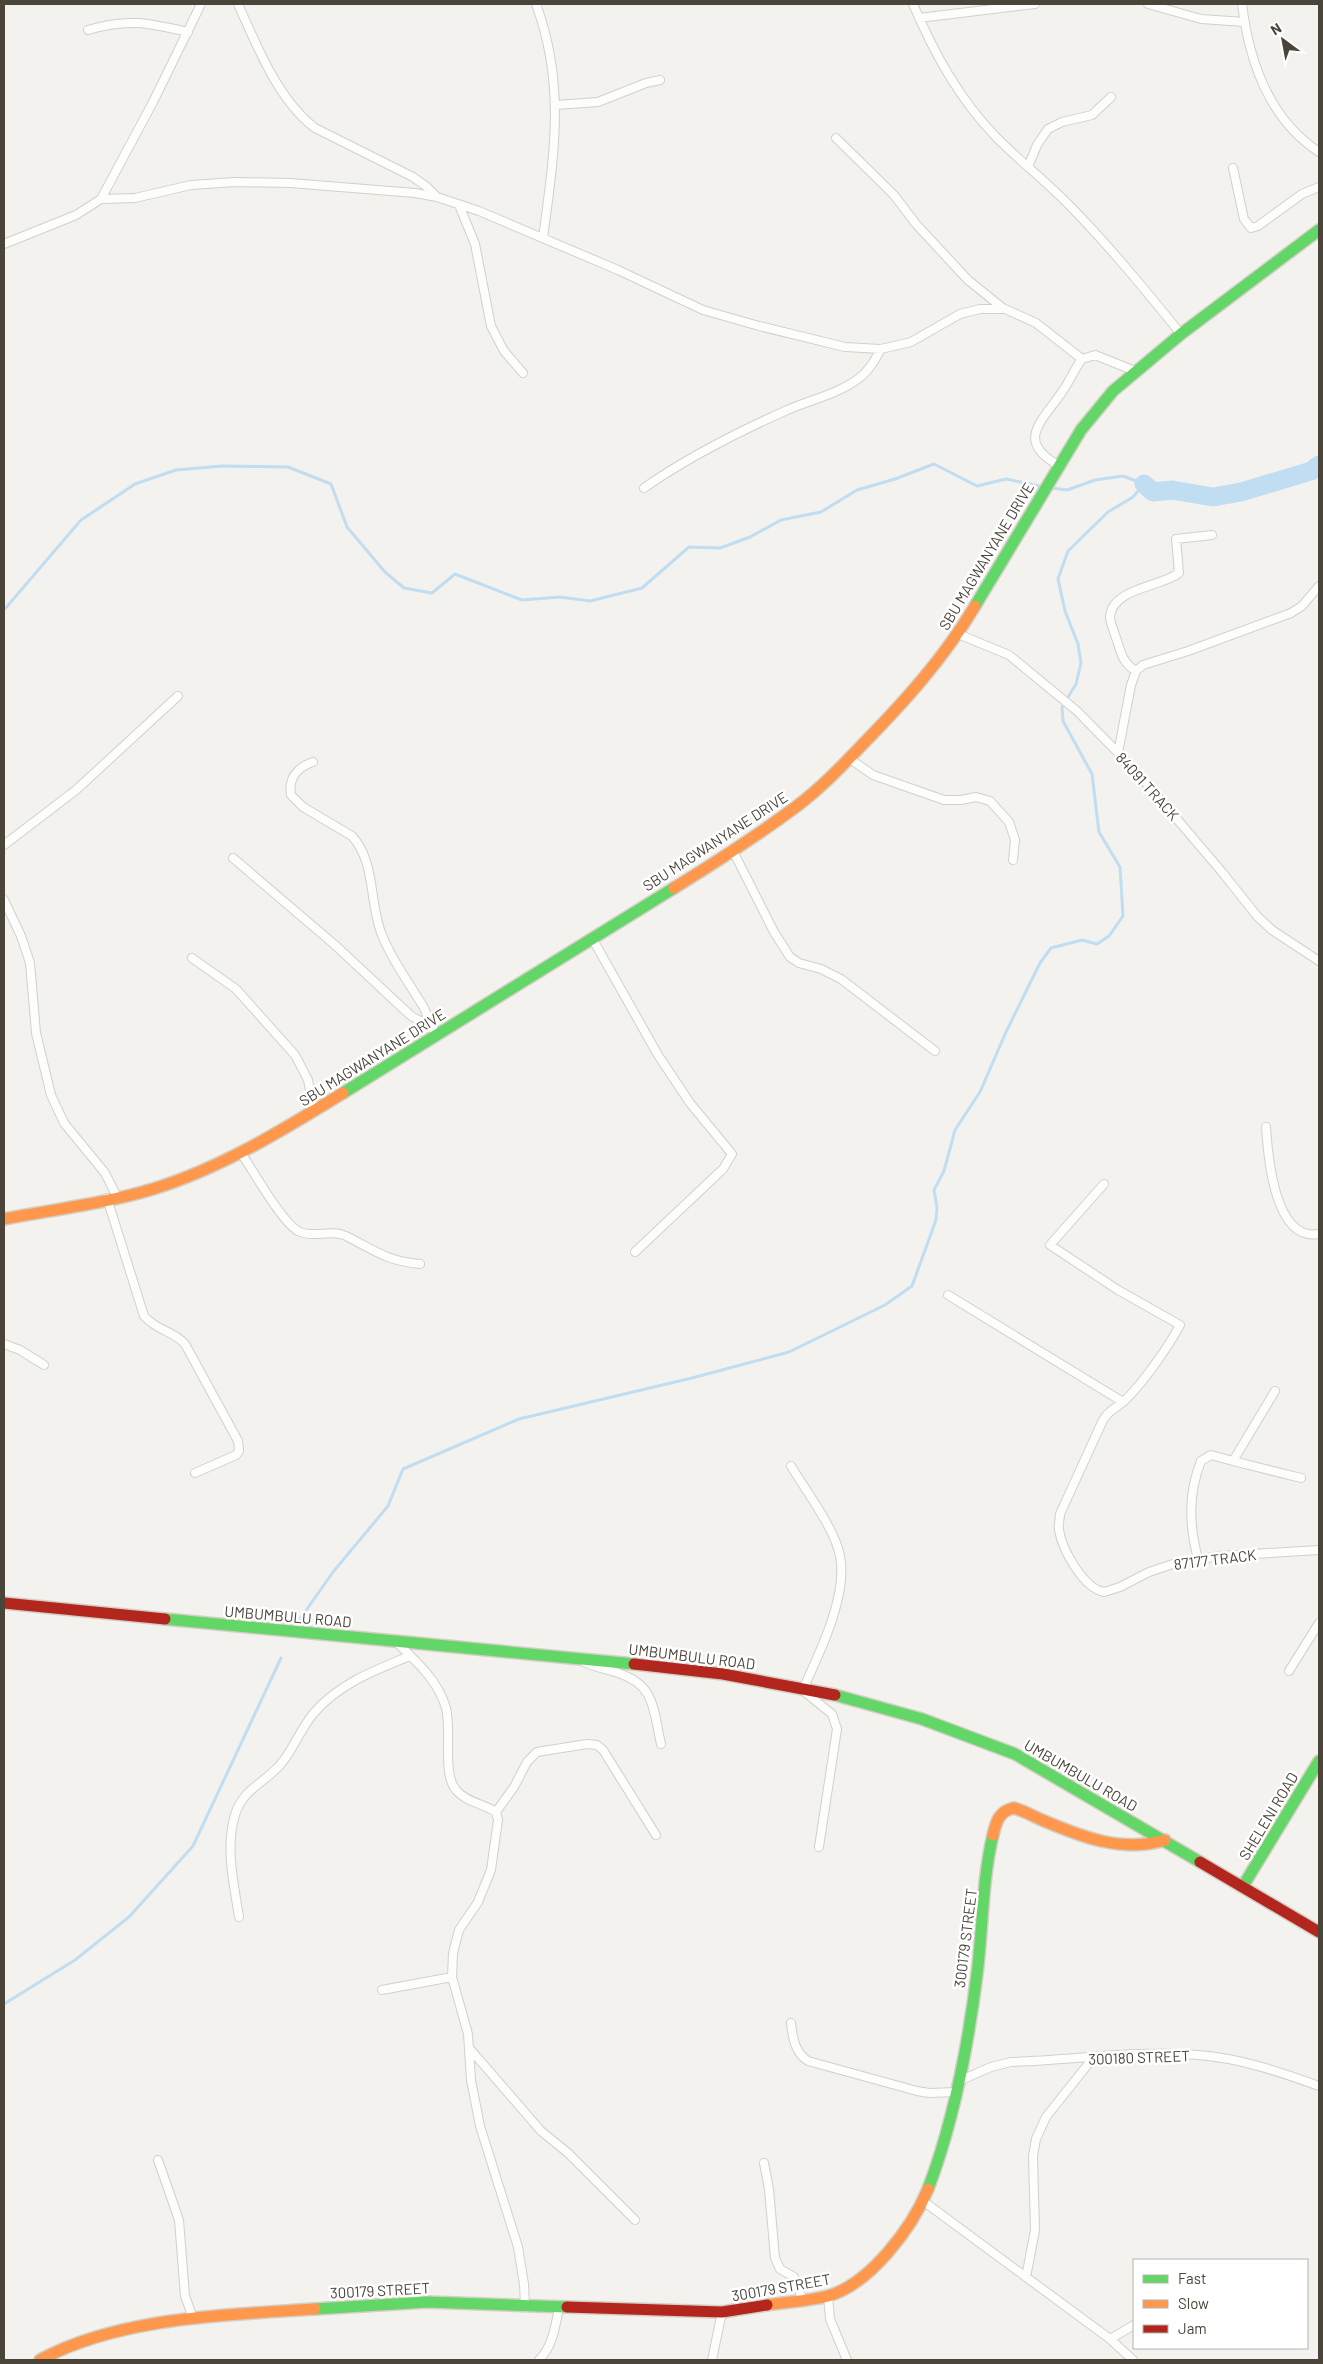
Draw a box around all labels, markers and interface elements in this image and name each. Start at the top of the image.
north arrow [1258,15,1308,65]
text: N [1267,19,1284,38]
street label: SBU MAGWANYANE DRIVE [935,479,1037,633]
street label: 84091 TRACK [1113,748,1183,824]
street label: SBU MAGWANYANE DRIVE [639,787,791,895]
street label: SBU MAGWANYANE DRIVE [296,1005,448,1109]
street label: 87177 TRACK [1173,1545,1257,1573]
street label: UMBUMBULU ROAD [224,1601,352,1631]
street label: UMBUMBULU ROAD [628,1639,756,1673]
street label: UMBUMBULU ROAD [1021,1735,1141,1815]
street label: SHELENI ROAD [1235,1769,1301,1863]
street label: 300179 STREET [950,1887,980,1989]
street label: 300180 STREET [1088,2046,1190,2068]
legend [1133,2259,1308,2349]
street label: 300179 STREET [730,2269,832,2305]
text: Fast [1178,2269,1206,2287]
street label: 300179 STREET [329,2278,431,2302]
text: Slow [1178,2294,1209,2312]
text: Jam [1178,2319,1207,2337]

